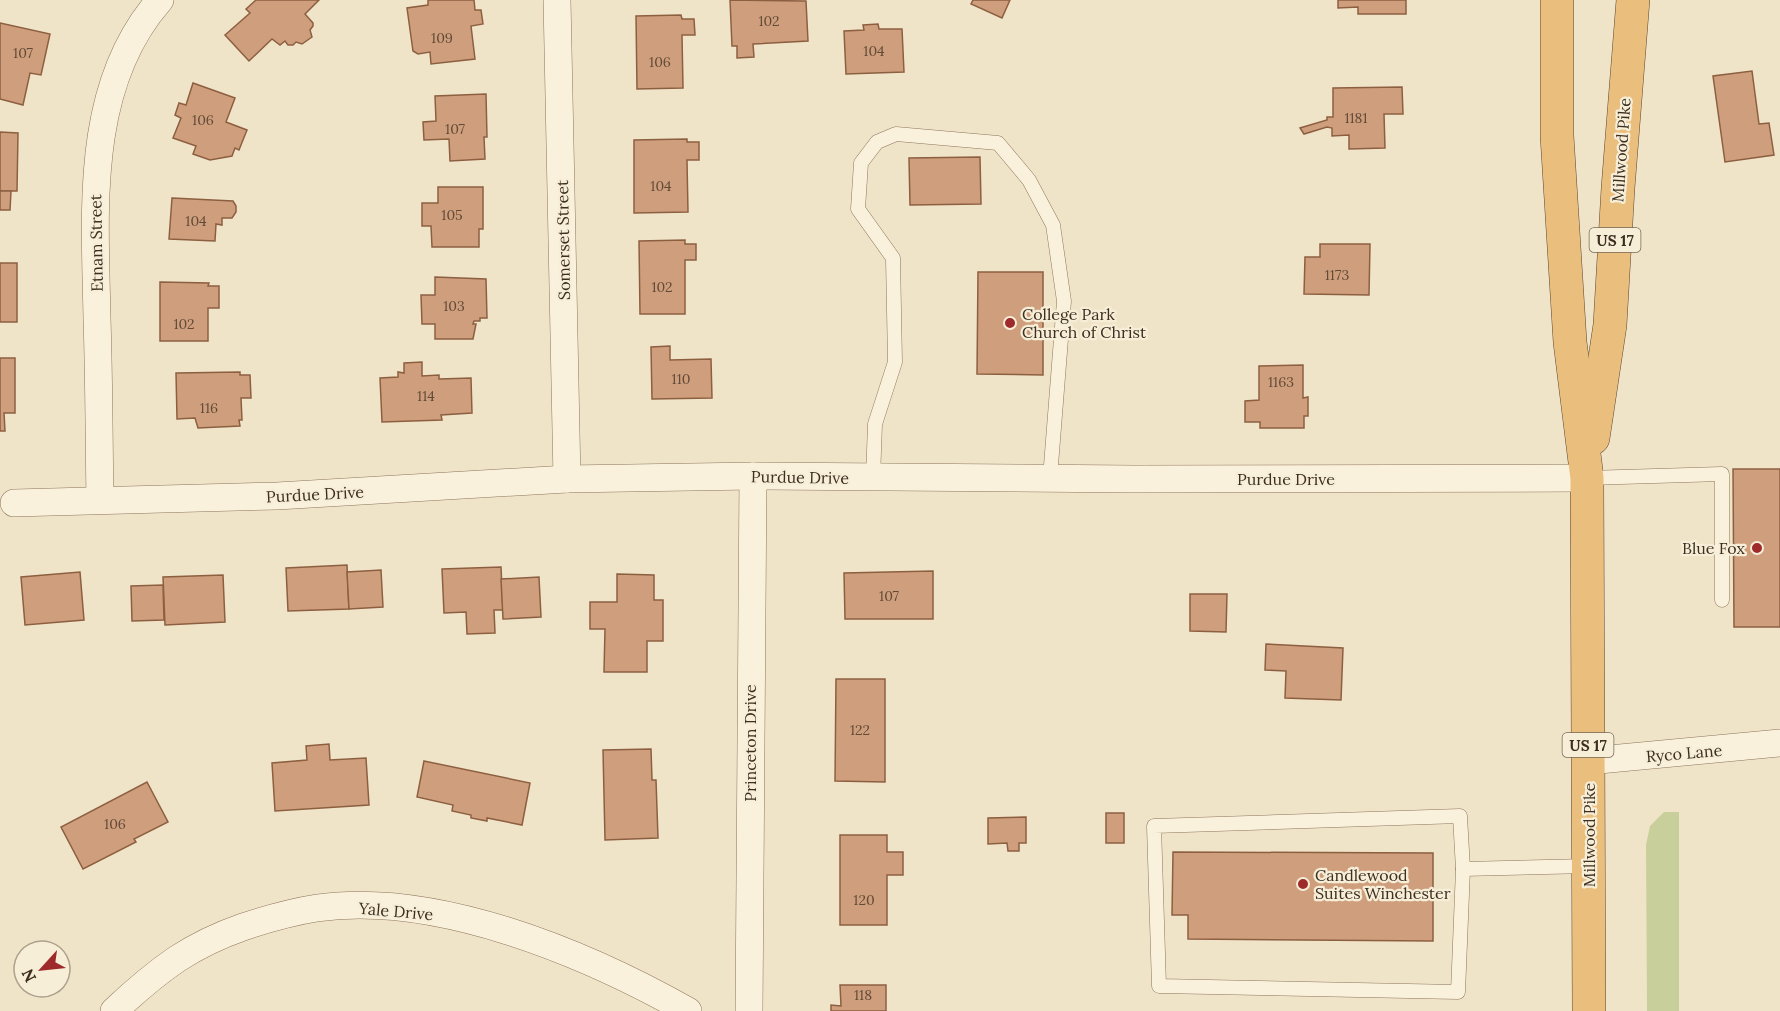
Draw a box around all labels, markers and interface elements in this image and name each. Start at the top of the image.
house number: 102 [758,12,780,30]
house number: 109 [431,29,453,47]
house number: 104 [863,42,885,60]
house number: 107 [13,44,34,62]
house number: 106 [649,53,671,71]
street label: Millwood Pike [1607,97,1635,203]
house number: 1181 [1344,109,1368,127]
house number: 106 [192,111,214,129]
house number: 107 [445,120,466,138]
house number: 104 [650,177,672,195]
street label: Somerset Street [552,179,574,300]
street label: Etnam Street [85,193,107,292]
house number: 105 [441,206,463,224]
house number: 104 [185,212,207,230]
road number: US 17 [1590,228,1640,252]
house number: 1173 [1325,266,1349,284]
house number: 102 [651,278,673,296]
house number: 103 [443,297,465,315]
place label: College Park Church of Christ [1022,304,1147,342]
house number: 102 [173,315,195,333]
marker: College Park Church of Christ [1003,316,1017,330]
house number: 110 [672,370,690,388]
house number: 1163 [1268,373,1294,391]
house number: 114 [417,387,435,405]
house number: 116 [200,399,218,417]
street label: Purdue Drive [751,466,850,488]
street label: Purdue Drive [1237,469,1335,489]
street label: Purdue Drive [265,481,365,507]
place label: Blue Fox [1682,538,1746,558]
marker: Blue Fox [1750,541,1764,555]
house number: 107 [879,587,900,605]
street label: Princeton Drive [740,684,760,802]
house number: 122 [850,721,870,739]
road number: US 17 [1562,733,1614,757]
street label: Ryco Lane [1645,740,1723,766]
street label: Millwood Pike [1579,783,1599,887]
house number: 106 [104,815,126,833]
place label: Candlewood Suites Winchester [1315,865,1451,903]
marker: Candlewood Suites Winchester [1296,877,1310,891]
house number: 120 [853,891,875,909]
street label: Yale Drive [357,898,434,924]
north arrow [12,939,72,999]
text: N [17,966,40,986]
house number: 118 [854,986,872,1004]

